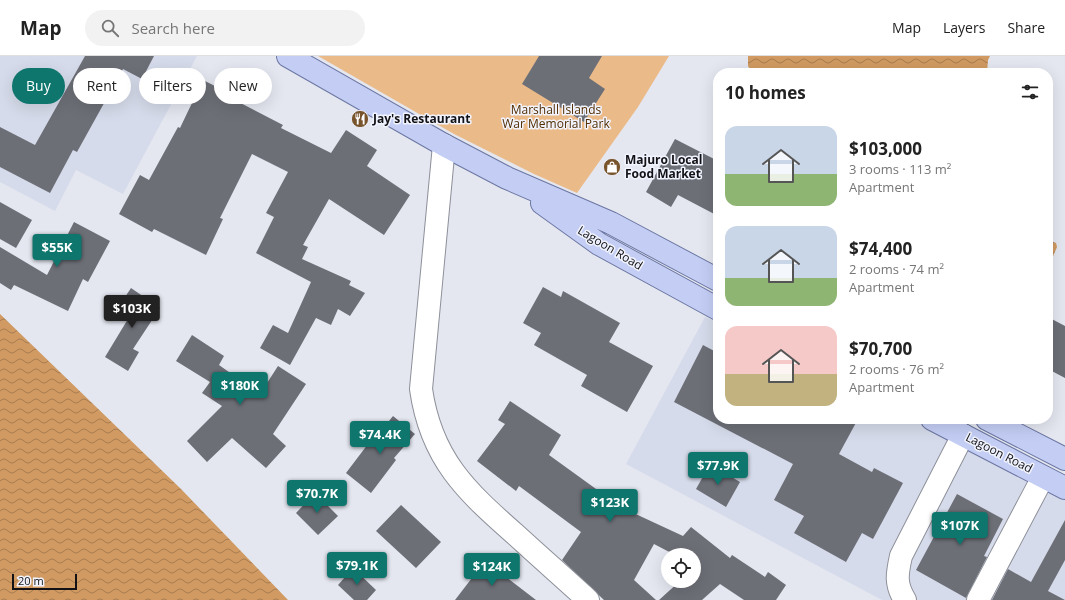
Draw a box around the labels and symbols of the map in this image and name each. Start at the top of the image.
park label: Marshall Islands War Memorial Park [502,101,610,132]
restaurant icon: Jay's Restaurant [350,109,370,129]
place label: Jay's Restaurant [372,110,470,127]
place label: Majuro Local Food Market [625,151,702,182]
shop icon: Majuro Local Food Market [602,157,622,177]
street label: Lagoon Road [575,221,646,274]
pin: $55K [33,234,81,268]
pin: $103K [104,295,160,329]
pin: $180K [212,372,268,406]
pin: $74.4K [347,421,413,455]
street label: Lagoon Road [963,428,1036,477]
pin: $77.9K [685,452,751,486]
pin: $70.7K [284,480,350,514]
pin: $123K [582,489,638,523]
pin: $107K [932,512,988,546]
pin: $79.1K [324,552,390,586]
pin: $124K [464,553,520,587]
scale bar [12,572,77,591]

